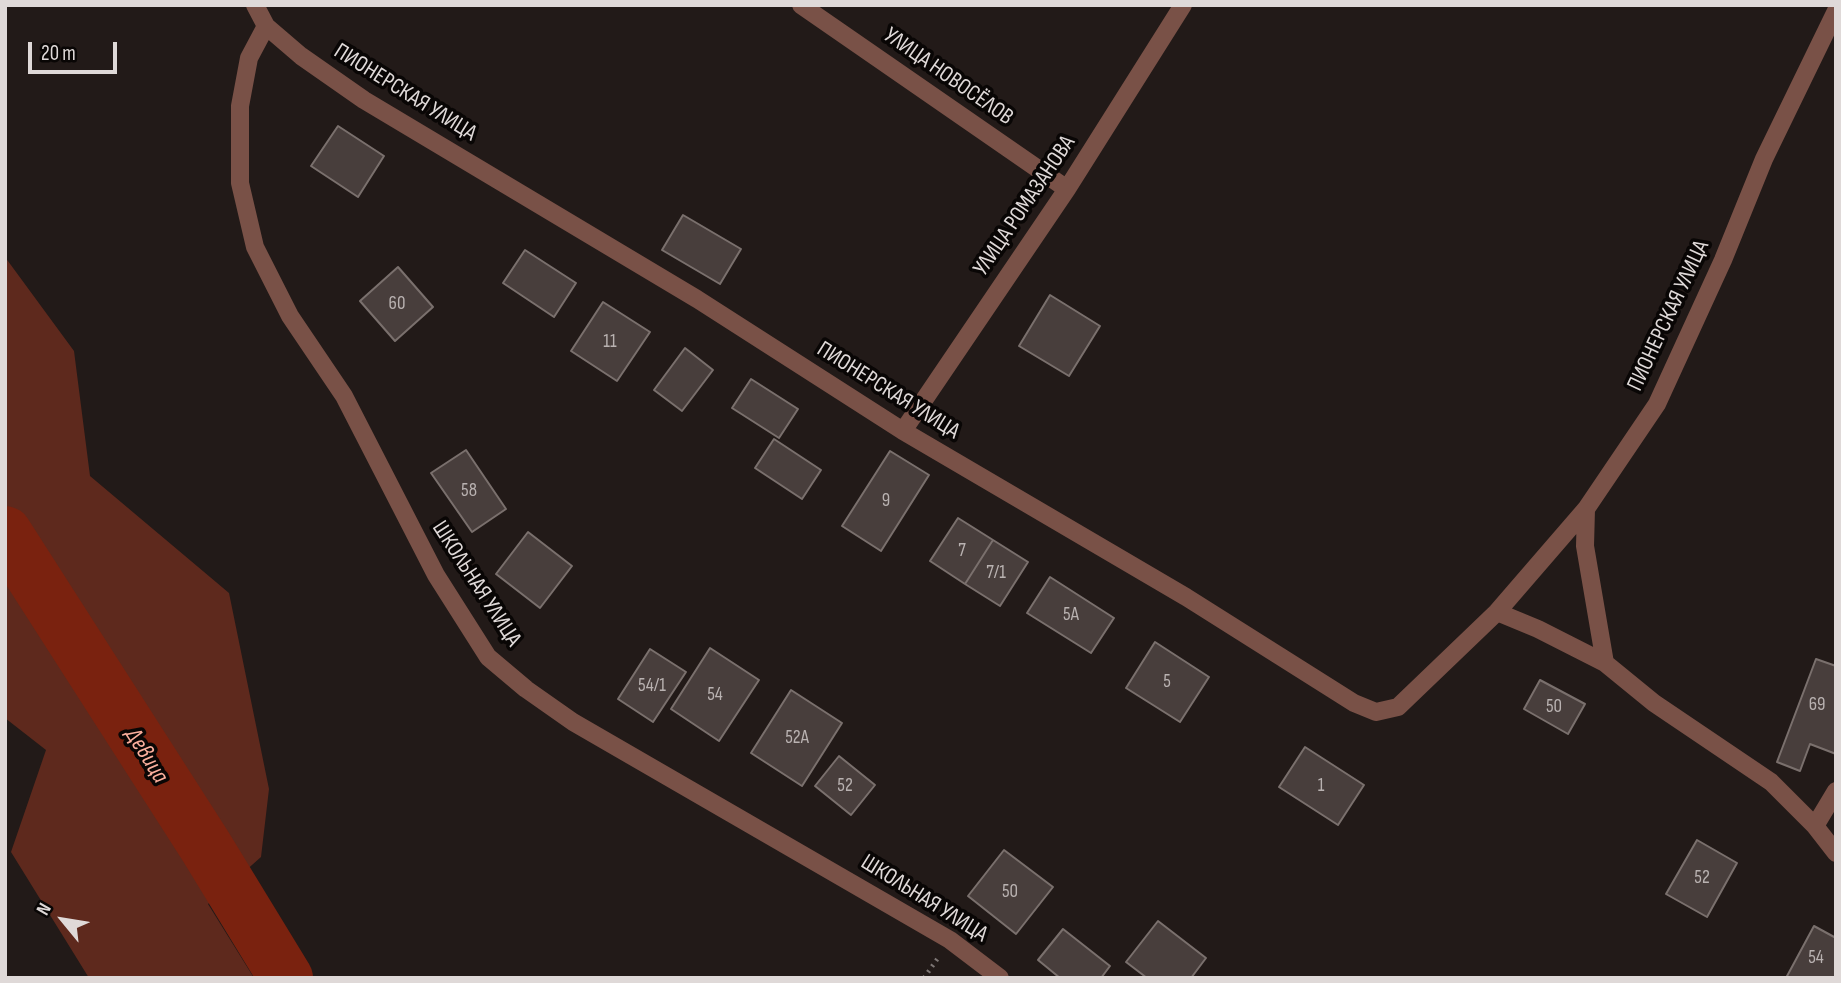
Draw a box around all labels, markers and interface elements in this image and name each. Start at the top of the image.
street label: УЛИЦА НОВОСЁЛОВ [878,22,1018,132]
scale bar [32,28,121,72]
street label: ПИОНЕРСКАЯ УЛИЦА [329,38,481,148]
text: 20 m [41,41,76,66]
street label: УЛИЦА РОМАЗАНОВА [968,131,1082,281]
street label: ПИОНЕРСКАЯ УЛИЦА [1622,236,1716,396]
house number: 60 [389,293,405,315]
house number: 11 [603,331,617,353]
street label: ПИОНЕРСКАЯ УЛИЦА [812,336,964,446]
house number: 58 [461,480,477,502]
house number: 9 [882,490,890,512]
street label: ШКОЛЬНАЯ УЛИЦА [425,516,527,652]
house number: 7 [958,540,966,562]
house number: 7/1 [986,562,1006,584]
house number: 5А [1063,604,1079,626]
house number: 5 [1163,671,1171,693]
house number: 54/1 [638,675,666,697]
house number: 54 [707,684,723,706]
house number: 69 [1809,694,1825,716]
house number: 50 [1546,696,1562,718]
water label: Девица [118,723,174,789]
house number: 52А [785,727,809,749]
house number: 52 [837,775,853,797]
house number: 1 [1318,775,1324,797]
street label: ШКОЛЬНАЯ УЛИЦА [856,849,992,949]
house number: 52 [1694,867,1710,889]
house number: 50 [1002,881,1018,903]
north arrow [28,885,98,955]
text: N [32,899,57,919]
house number: 54 [1808,947,1824,969]

